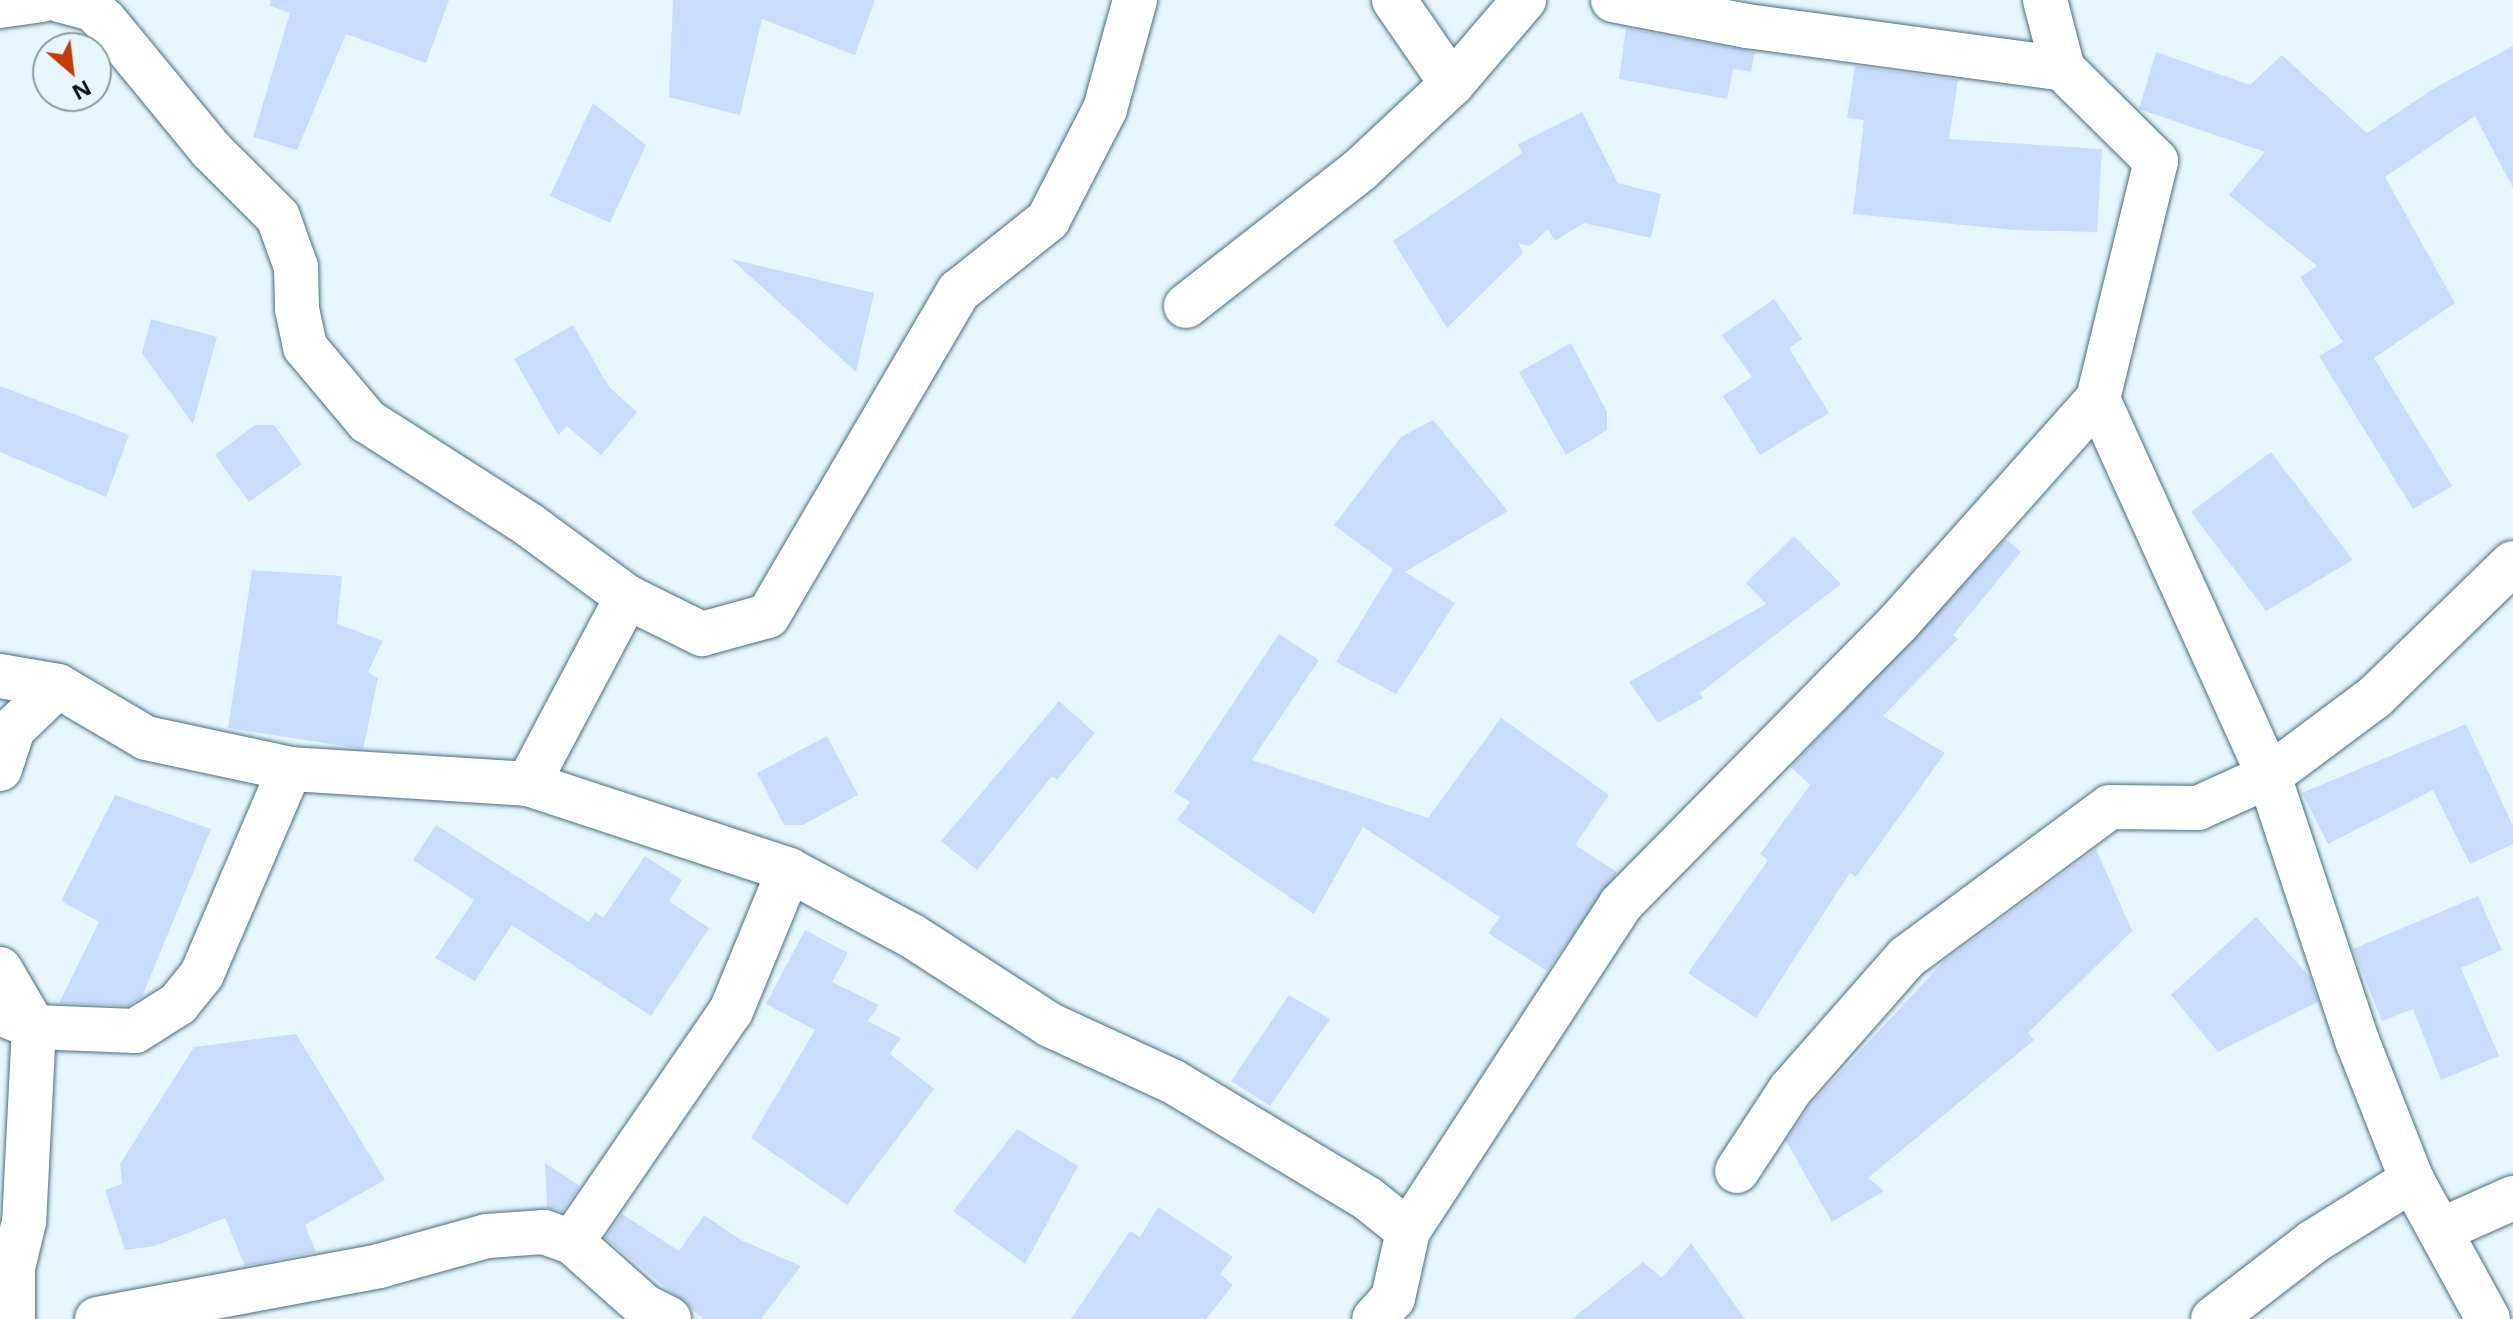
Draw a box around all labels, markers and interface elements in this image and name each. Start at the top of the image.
north arrow [32,32,112,112]
text: N [67,74,97,109]

